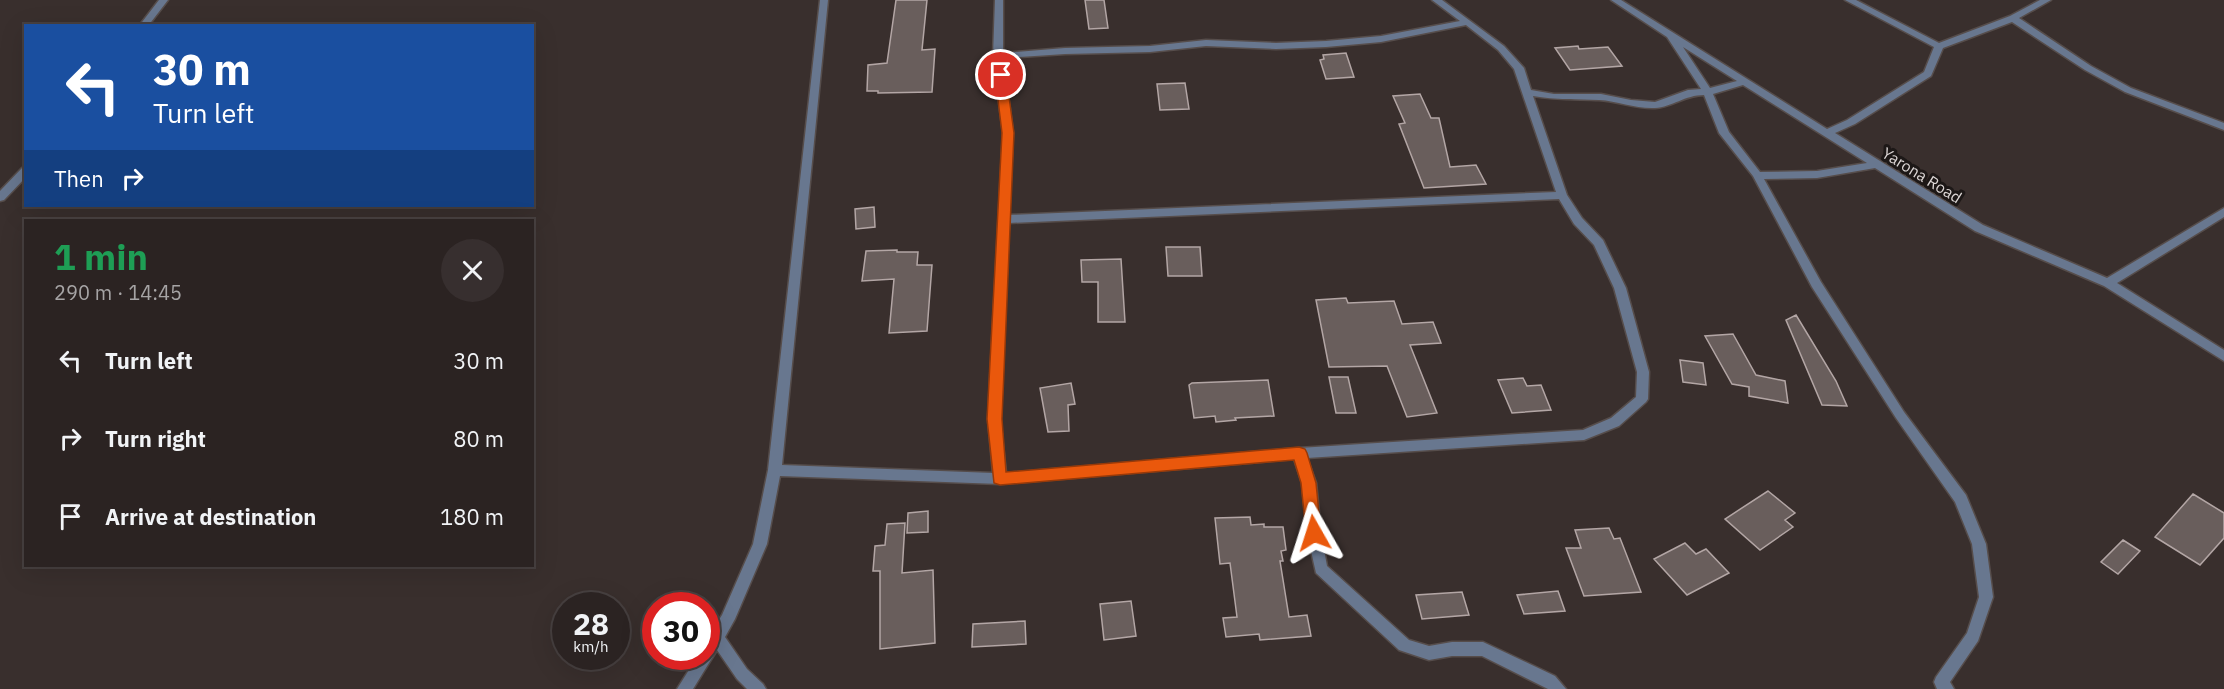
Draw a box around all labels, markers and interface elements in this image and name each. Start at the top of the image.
text: 30 m [153,42,251,97]
icon: left [54,48,132,126]
pin [975,49,1026,100]
icon: arrive [984,58,1017,91]
text: Turn left [153,95,254,130]
street label: Yarona Road [1878,143,1966,207]
icon: right [116,162,149,195]
text: Then [54,164,104,193]
text: 1 min [54,233,148,280]
button: close [441,239,504,302]
text: 290 m · 14:45 [54,279,182,306]
icon: left [54,344,87,377]
text: Turn left [105,346,193,375]
text: 30 m [453,346,504,375]
icon: right [54,422,87,455]
text: Turn right [105,424,206,453]
text: 80 m [453,424,504,453]
icon: arrive [54,500,87,533]
position arrow [1282,501,1346,565]
text: Arrive at destination [105,502,316,531]
text: 180 m [440,502,504,531]
speed limit sign: 30 [642,592,720,670]
text: 28 [573,604,609,643]
text: km/h [573,637,609,656]

